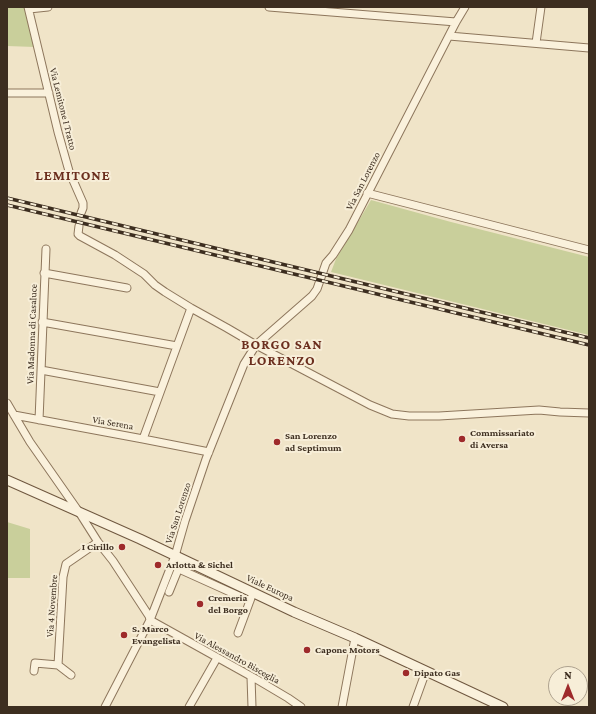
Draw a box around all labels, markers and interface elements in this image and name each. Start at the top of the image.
street label: Via Lemitone I Tratto [47,67,79,151]
street label: Via San Lorenzo [343,150,383,212]
district label: LEMITONE [35,168,111,184]
street label: Via Madonna di Casaluce [24,284,40,384]
district label: BORGO SAN LORENZO [241,337,323,370]
street label: Via Serena [92,413,134,433]
place label: Commissariato di Aversa [470,427,535,450]
place label: San Lorenzo ad Septimum [285,430,342,454]
marker: Commissariato di Aversa [457,434,467,444]
marker: San Lorenzo ad Septimum [272,437,282,447]
street label: Via San Lorenzo [162,481,194,545]
place label: I Cirillo [82,541,114,553]
marker: I Cirillo [117,542,127,552]
place label: Arlotta & Sichel [166,559,233,571]
marker: Arlotta & Sichel [153,560,163,570]
street label: Viale Europa [245,572,295,604]
street label: Via 4 Novembre [44,574,60,638]
place label: Cremeria del Borgo [208,592,248,616]
marker: Cremeria del Borgo [195,599,205,609]
place label: S. Marco Evangelista [132,623,181,646]
marker: S. Marco Evangelista [119,630,129,640]
street label: Via Alessandro Bisceglia [192,630,282,686]
place label: Capone Motors [315,644,379,656]
marker: Capone Motors [302,645,312,655]
north arrow [548,666,588,706]
place label: Dipato Gas [414,667,460,679]
marker: Dipato Gas [401,668,411,678]
text: N [564,669,572,681]

